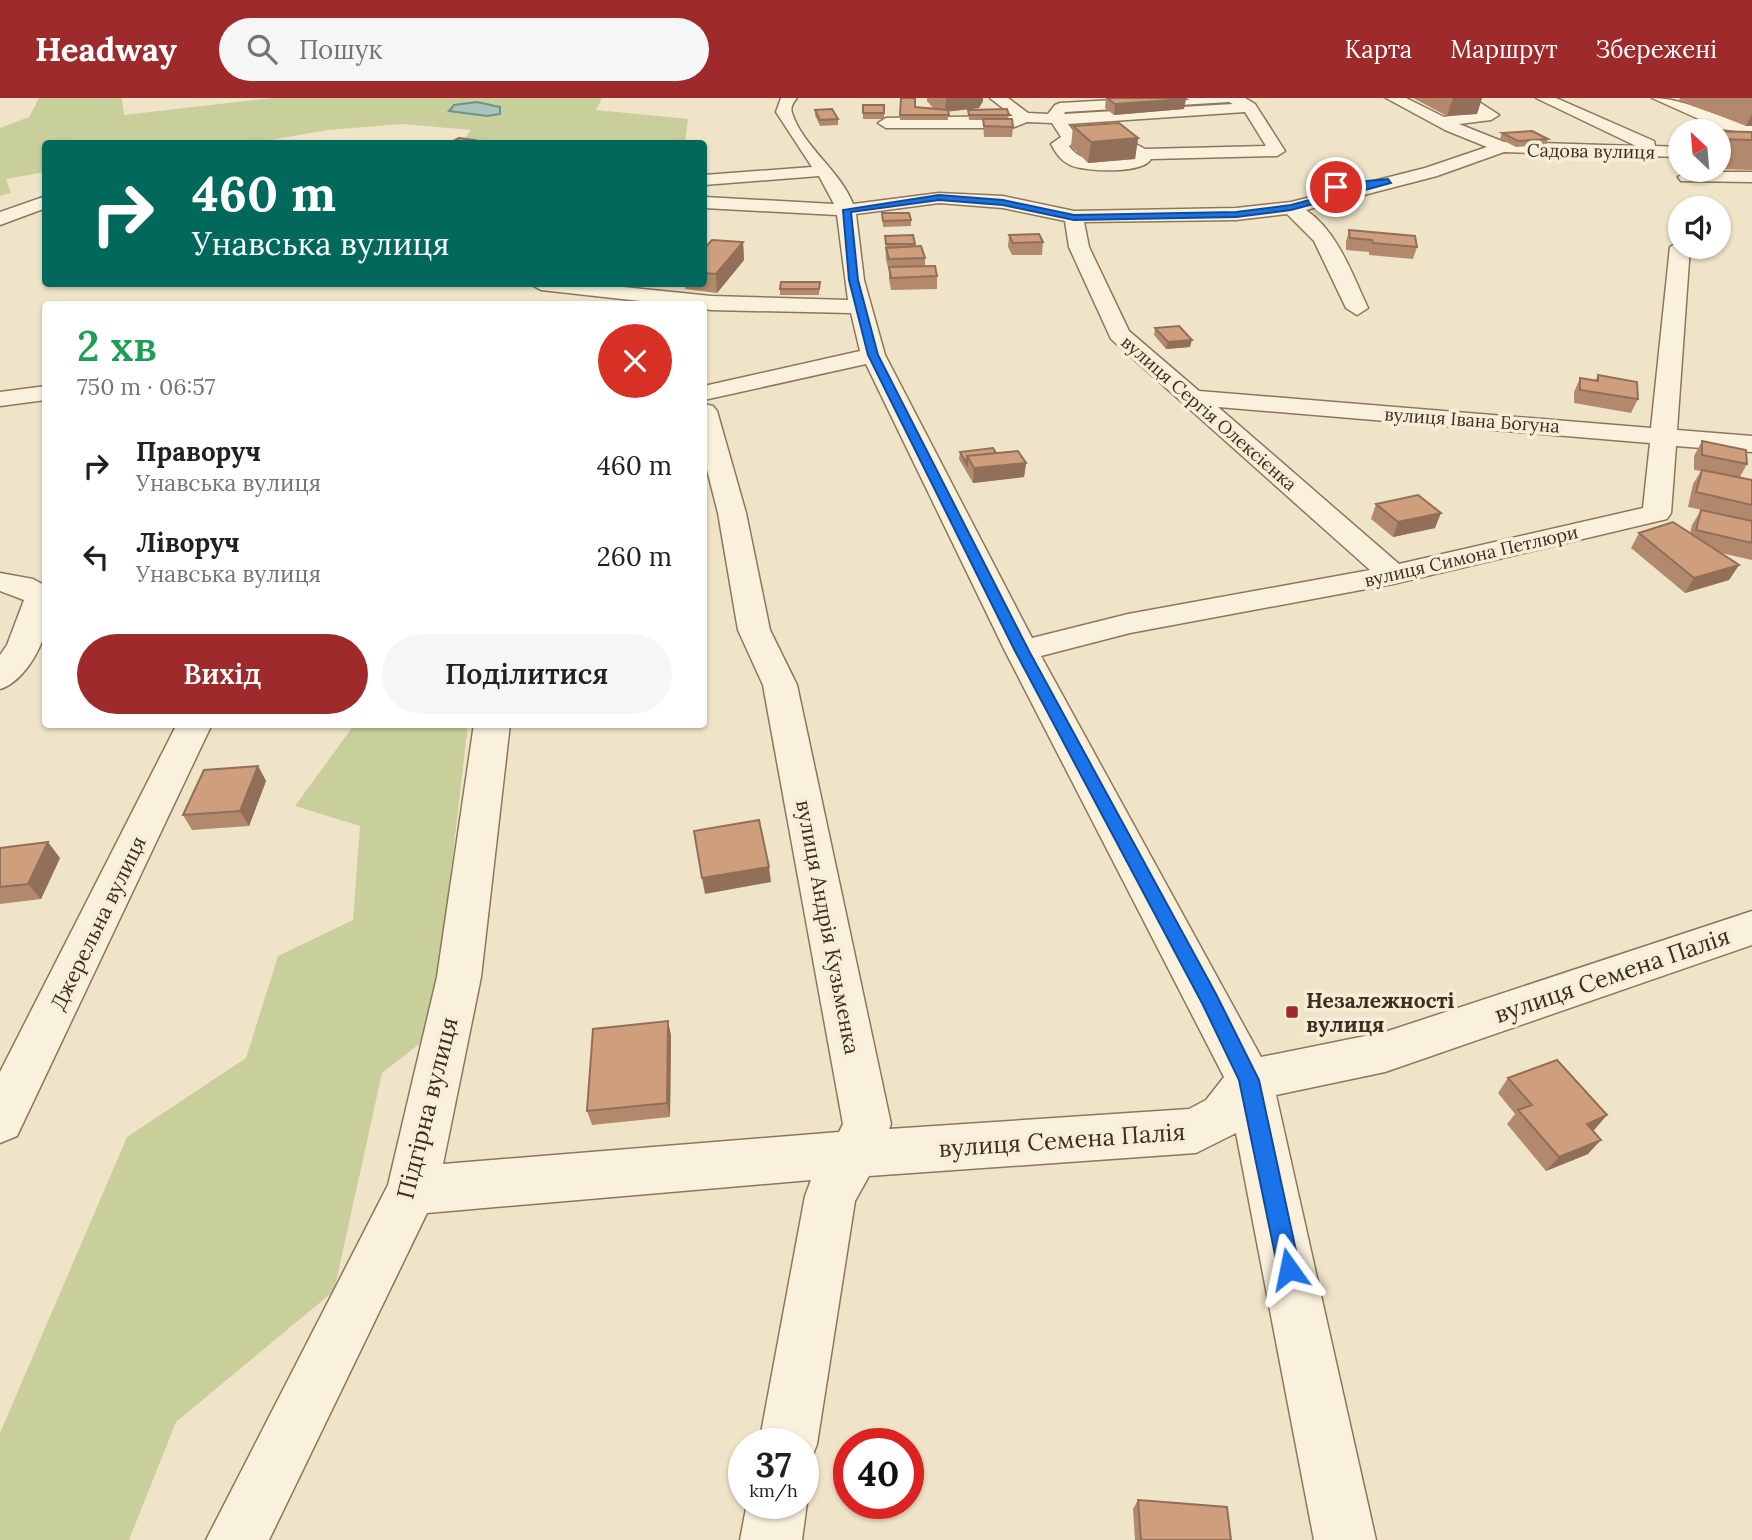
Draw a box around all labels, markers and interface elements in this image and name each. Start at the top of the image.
search box [219,18,709,81]
text: Headway [35,28,177,70]
icon: search [243,30,281,68]
text: Пошук [299,33,382,66]
text: Карта [1345,34,1412,65]
text: Маршрут [1450,34,1558,65]
text: Збережені [1596,34,1717,65]
north arrow [1668,119,1731,182]
map controls [1668,119,1731,259]
street label: Садова вулиця [1527,138,1655,164]
pin [1306,157,1366,217]
text: 460 m [192,162,336,224]
icon: right [77,168,168,259]
icon: arrive [1317,168,1355,206]
button: sound [1668,196,1731,259]
text: Унавська вулиця [192,223,450,264]
text: 2 хв [77,319,157,373]
button: close [598,324,672,398]
street label: вулиця Сергія Олексієнка [1116,330,1302,496]
text: 750 m · 06:57 [77,372,215,401]
street label: вулиця Івана Богуна [1384,402,1560,438]
text: Праворуч [136,435,261,468]
icon: right [77,447,115,485]
text: 460 m [597,449,672,482]
text: Унавська вулиця [136,468,321,497]
street label: вулиця Симона Петлюри [1362,520,1580,592]
text: Ліворуч [136,526,240,559]
icon: left [77,538,115,576]
text: 260 m [597,540,672,573]
text: Унавська вулиця [136,559,321,588]
button: Вихід [77,634,368,714]
button: Поділитися [382,634,672,714]
street label: вулиця Андрія Кузьменка [790,797,866,1057]
street label: Джерельна вулиця [44,831,152,1015]
street label: вулиця Семена Палія [1490,920,1734,1030]
place label: Незалежності вулиця [1306,987,1455,1038]
marker: Незалежності вулиця [1284,1004,1300,1020]
street label: Підгірна вулиця [389,1014,465,1202]
street label: вулиця Семена Палія [938,1116,1186,1164]
position arrow [1252,1232,1326,1306]
speed limit sign: 40 [833,1428,924,1519]
text: 37 [755,1442,792,1487]
text: km/h [749,1479,798,1502]

